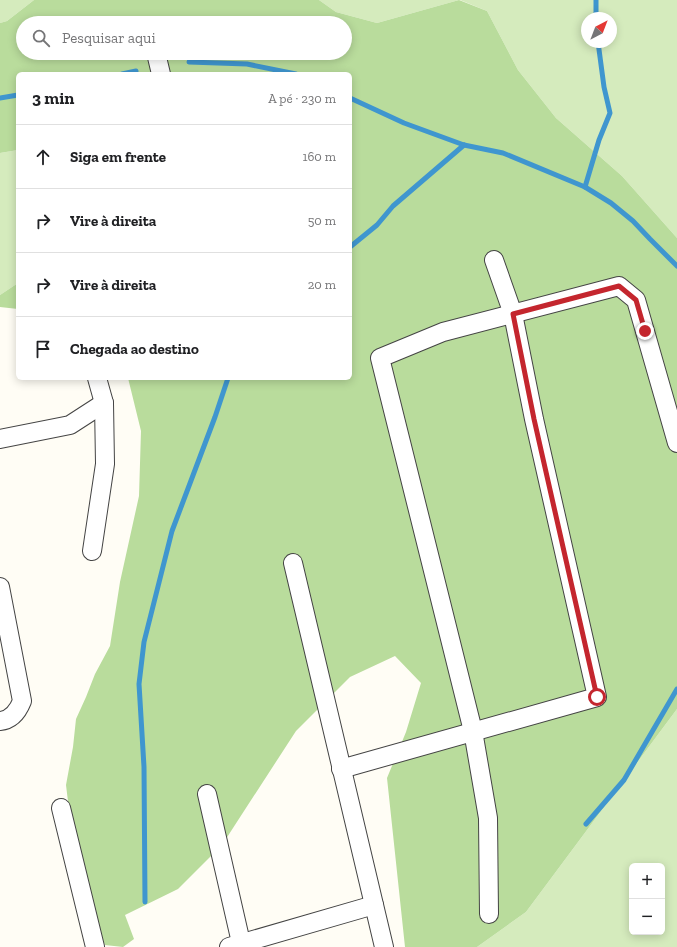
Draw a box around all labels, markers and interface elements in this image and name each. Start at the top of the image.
north arrow [581,12,617,48]
search box [16,16,352,60]
icon: search [30,27,52,49]
text: Pesquisar aqui [62,29,156,47]
text: 3 min [32,88,74,108]
text: A pé · 230 m [268,91,336,106]
icon: ahead [32,146,54,168]
text: Siga em frente [70,148,166,166]
text: 160 m [302,149,336,164]
icon: right [32,210,54,232]
text: Vire à direita [70,212,156,230]
text: 50 m [308,213,336,228]
icon: right [32,274,54,296]
text: Vire à direita [70,276,156,294]
text: 20 m [308,277,336,292]
route end [636,322,654,340]
icon: arrive [32,338,54,360]
text: Chegada ao destino [70,340,199,358]
route start [588,688,606,706]
map controls [629,863,665,935]
button: + [629,863,665,899]
button: − [629,899,665,935]

